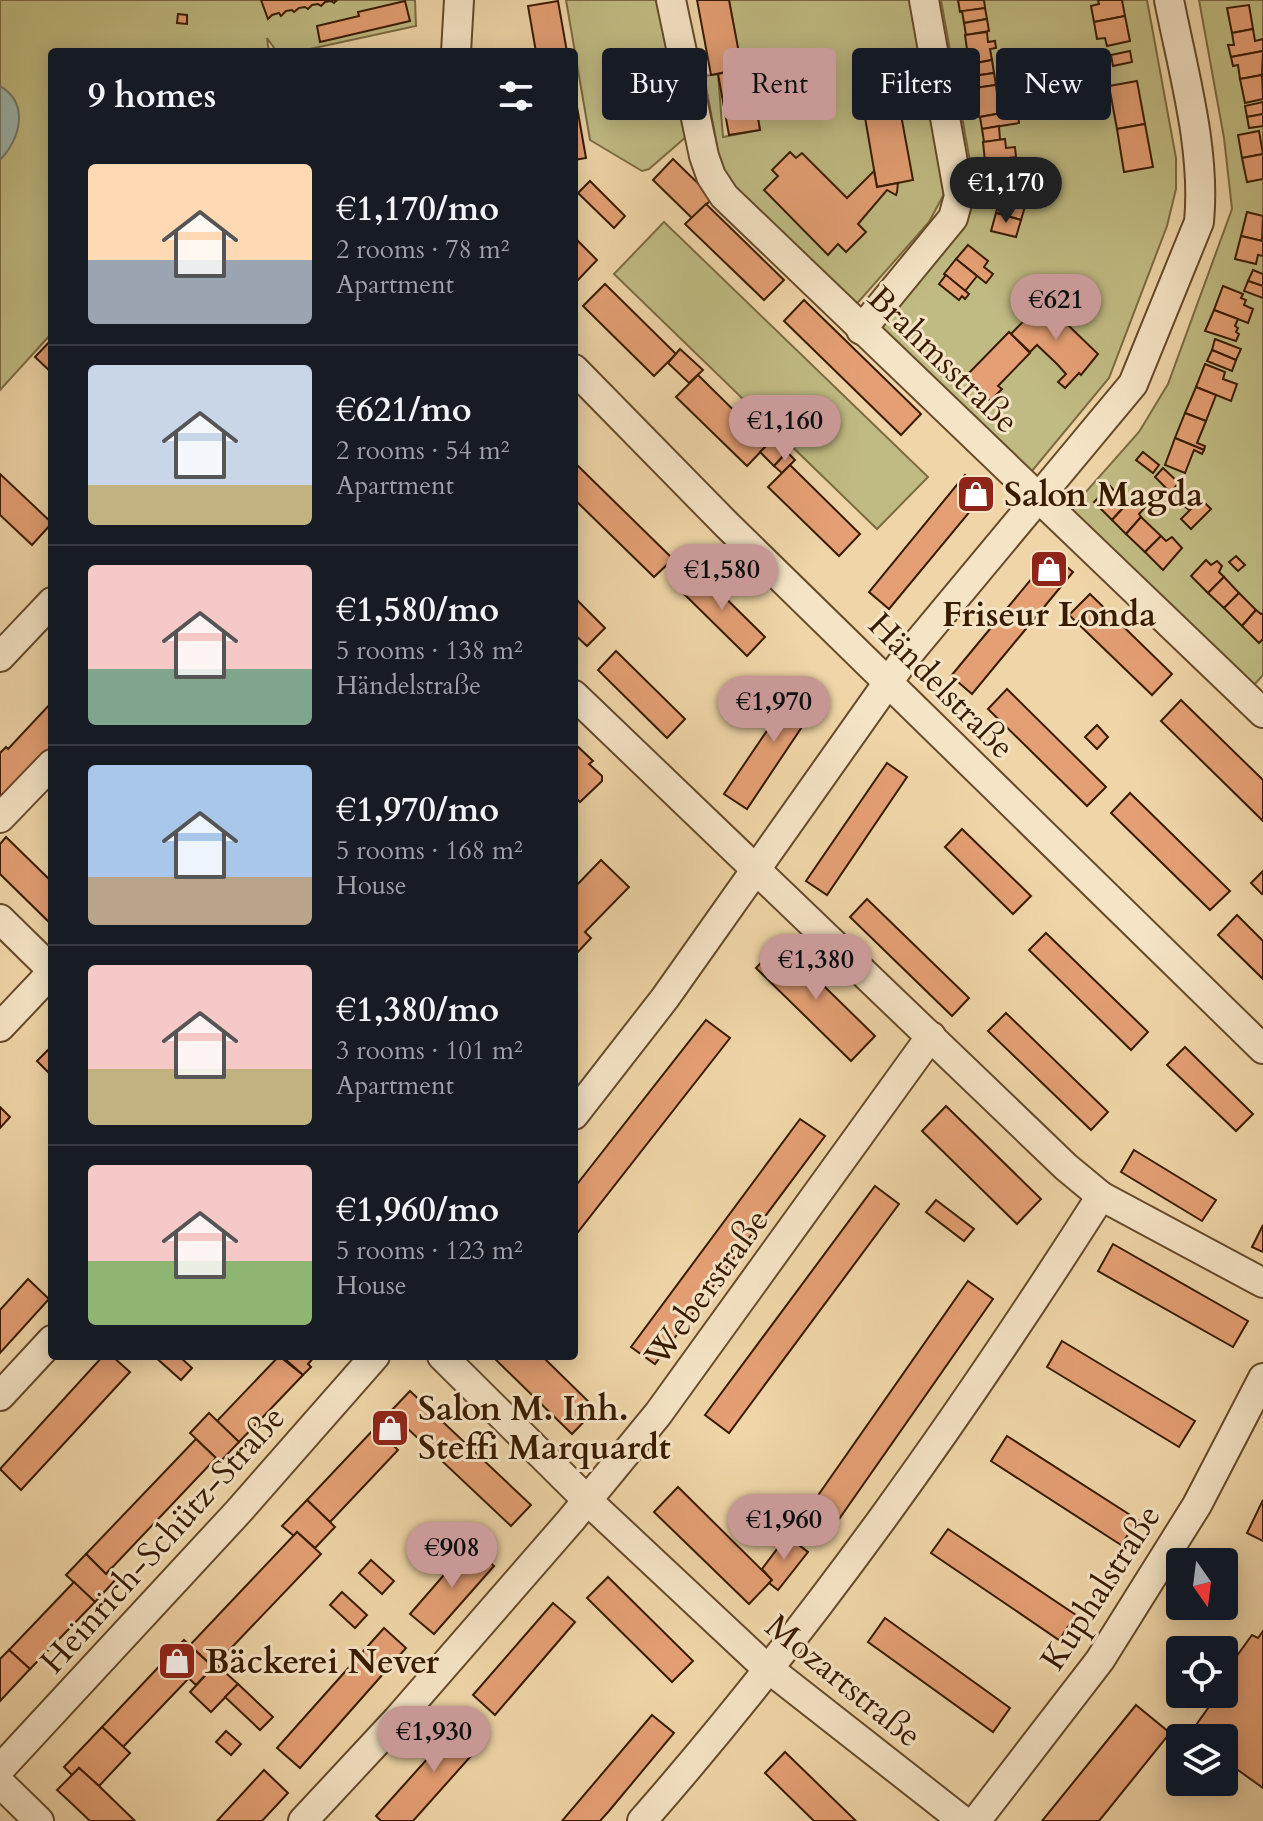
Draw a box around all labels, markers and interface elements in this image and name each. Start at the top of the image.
chip: Buy [602,48,707,120]
chip: Rent [723,48,836,120]
chip: Filters [852,48,980,120]
chip: New [996,48,1111,120]
text: 9 homes [88,73,216,119]
icon: filters [494,74,538,118]
pin: €1,170 [941,157,1071,225]
text: €1,170 [968,165,1044,200]
text: €1,170/mo [336,186,499,232]
icon: home [152,196,248,292]
text: 2 rooms · 78 m² [336,232,509,267]
text: Apartment [336,267,454,302]
pin: €621 [1009,274,1103,342]
street label: Brahmsstraße [858,276,1029,444]
text: €621 [1028,282,1084,317]
text: €621/mo [336,387,472,433]
pin: €1,160 [720,395,850,463]
icon: home [152,397,248,493]
text: €1,160 [747,403,823,438]
text: 2 rooms · 54 m² [336,433,509,468]
text: Apartment [336,468,454,503]
place label: Salon Magda [1004,472,1203,518]
shop icon: Salon Magda [955,473,997,515]
pin: €1,580 [657,544,787,612]
shop icon: Friseur Londa [1028,548,1070,590]
text: €1,580 [684,552,760,587]
text: €1,580/mo [336,587,499,633]
place label: Friseur Londa [942,592,1156,638]
icon: home [152,597,248,693]
street label: Händelstraße [858,602,1025,769]
text: 5 rooms · 138 m² [336,633,523,668]
text: Händelstraße [336,668,481,703]
pin: €1,970 [709,676,839,744]
text: €1,970 [736,684,812,719]
text: €1,970/mo [336,787,499,833]
icon: home [152,797,248,893]
text: 5 rooms · 168 m² [336,833,523,868]
text: House [336,868,407,903]
pin: €1,380 [751,934,881,1002]
text: €1,380 [778,942,854,977]
text: €1,380/mo [336,987,499,1033]
icon: home [152,997,248,1093]
text: 3 rooms · 101 m² [336,1033,523,1068]
text: Apartment [336,1068,454,1103]
text: €1,960/mo [336,1187,499,1233]
icon: home [152,1197,248,1293]
street label: Weberstraße [634,1200,779,1376]
text: 5 rooms · 123 m² [336,1233,523,1268]
text: House [336,1268,407,1303]
place label: Salon M. Inh. Steffi Marquardt [418,1386,671,1471]
street label: Heinrich-Schütz-Straße [30,1396,295,1683]
shop icon: Salon M. Inh. Steffi Marquardt [369,1407,411,1449]
pin: €1,960 [719,1494,849,1562]
street label: Kuphalstraße [1030,1496,1172,1679]
text: €1,960 [746,1502,822,1537]
pin: €908 [405,1522,499,1590]
text: €908 [424,1530,480,1565]
north arrow [1166,1548,1238,1620]
map controls [1166,1548,1238,1796]
street label: Mozartstraße [756,1604,931,1758]
button: locate [1166,1636,1238,1708]
place label: Bäckerei Never [205,1639,440,1685]
shop icon: Bäckerei Never [156,1640,198,1682]
pin: €1,930 [369,1706,499,1774]
text: €1,930 [396,1714,472,1749]
button: layers [1166,1724,1238,1796]

